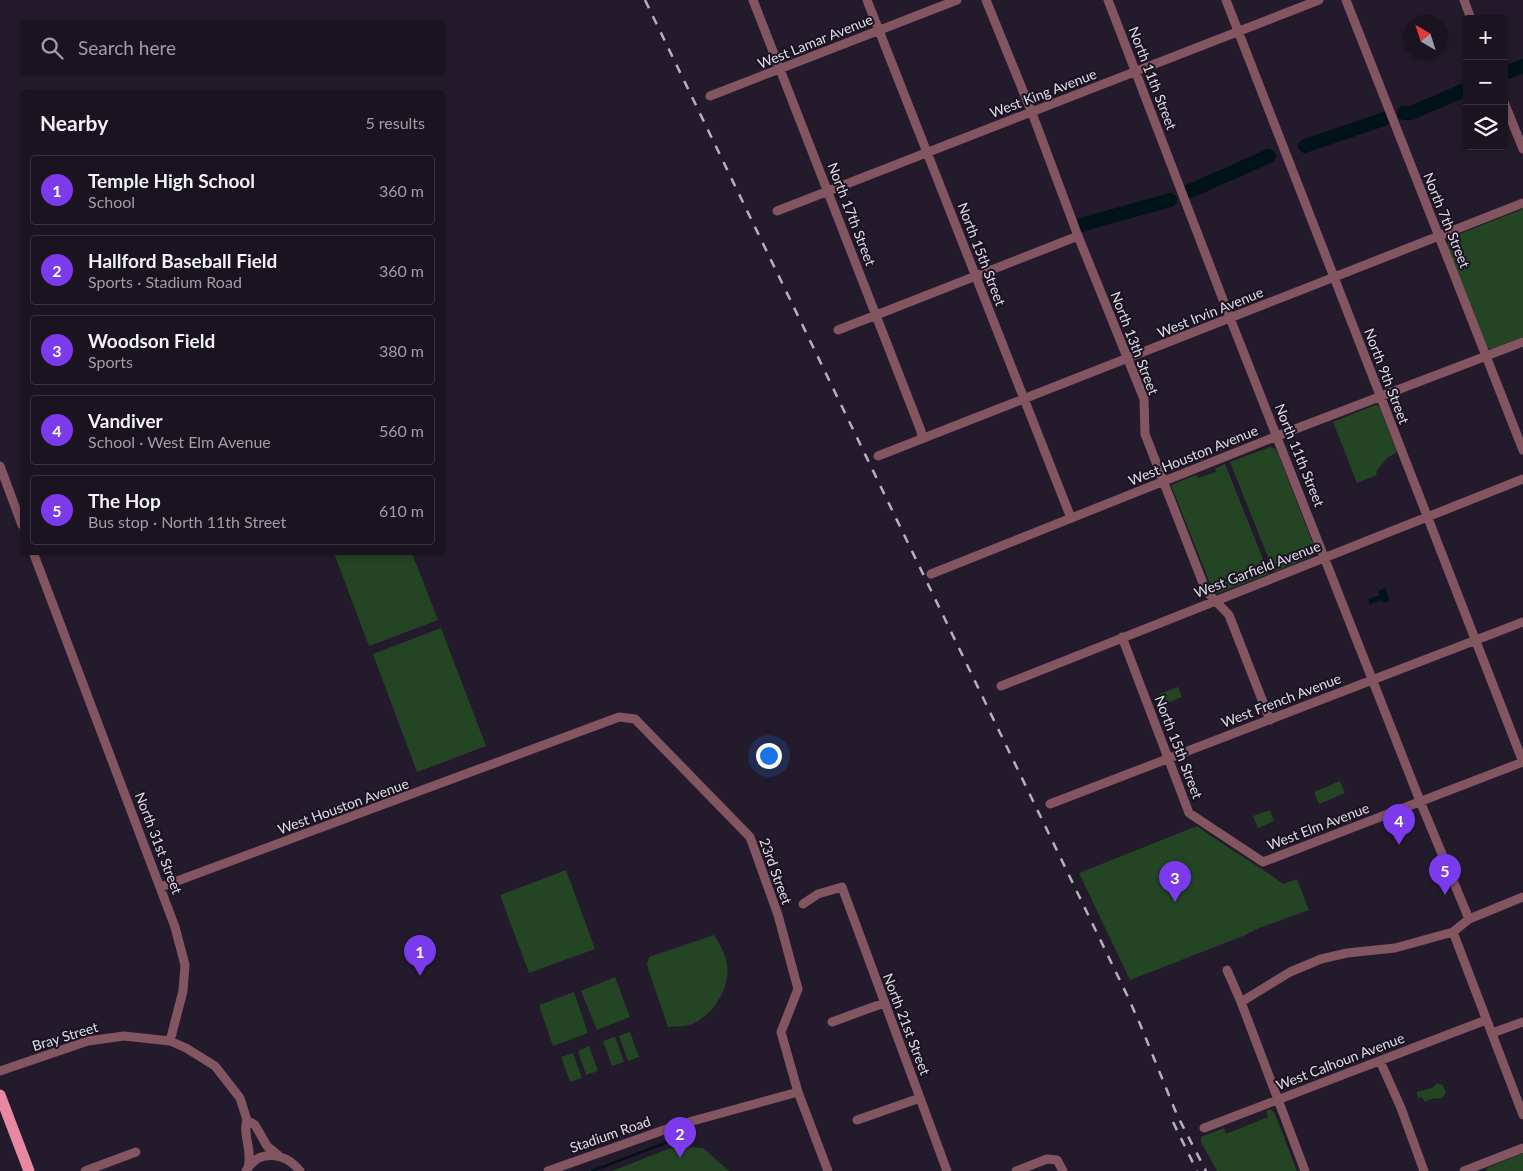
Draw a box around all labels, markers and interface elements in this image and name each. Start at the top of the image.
street label: West Lamar Avenue [755,10,875,72]
north arrow [1403,15,1448,60]
map controls [1463,15,1508,150]
button: + [1463,15,1508,60]
search box [20,20,445,75]
street label: North 11th Street [1125,24,1181,132]
icon: search [38,34,66,62]
text: Search here [78,36,176,59]
button: − [1463,60,1508,105]
street label: West King Avenue [987,65,1099,121]
button: layers [1463,105,1508,150]
text: Nearby [40,110,108,135]
text: 5 results [365,113,425,132]
street label: North 17th Street [824,160,880,268]
text: Temple High School [88,169,255,192]
street label: North 7th Street [1420,170,1474,270]
text: 1 [52,181,62,200]
text: 360 m [379,181,424,200]
text: School [88,192,135,211]
street label: North 15th Street [954,200,1010,308]
text: Hallford Baseball Field [88,249,277,272]
text: 2 [52,261,62,280]
text: 360 m [379,261,424,280]
text: Sports · Stadium Road [88,272,242,291]
street label: West Irvin Avenue [1155,283,1265,341]
street label: North 13th Street [1107,289,1163,397]
street label: North 9th Street [1361,326,1413,426]
text: Woodson Field [88,329,215,352]
text: 3 [52,341,62,360]
text: 380 m [379,341,424,360]
text: Sports [88,352,133,371]
street label: North 11th Street [1272,401,1328,509]
text: Vandiver [88,409,163,432]
text: 4 [52,421,62,440]
text: 560 m [379,421,424,440]
street label: West Houston Avenue [1126,421,1260,489]
text: School · West Elm Avenue [88,432,271,451]
text: The Hop [88,489,161,512]
text: 5 [52,501,62,520]
text: 610 m [379,501,424,520]
text: Bus stop · North 11th Street [88,512,286,531]
street label: West Garfield Avenue [1191,537,1323,601]
street label: West French Avenue [1219,669,1343,731]
street label: North 15th Street [1151,693,1207,801]
your location [756,743,782,769]
street label: West Houston Avenue [275,774,411,838]
street label: North 31st Street [132,790,186,896]
street label: West Elm Avenue [1265,799,1371,853]
pin: 4 [1383,804,1415,845]
street label: 23rd Street [756,836,796,906]
pin: 5 [1429,854,1461,895]
pin: 3 [1159,861,1191,902]
pin: 1 [404,935,436,976]
street label: North 21st Street [880,971,934,1077]
street label: Bray Street [30,1018,100,1054]
street label: West Calhoun Avenue [1273,1029,1407,1093]
street label: Stadium Road [567,1112,653,1156]
pin: 2 [664,1117,696,1158]

